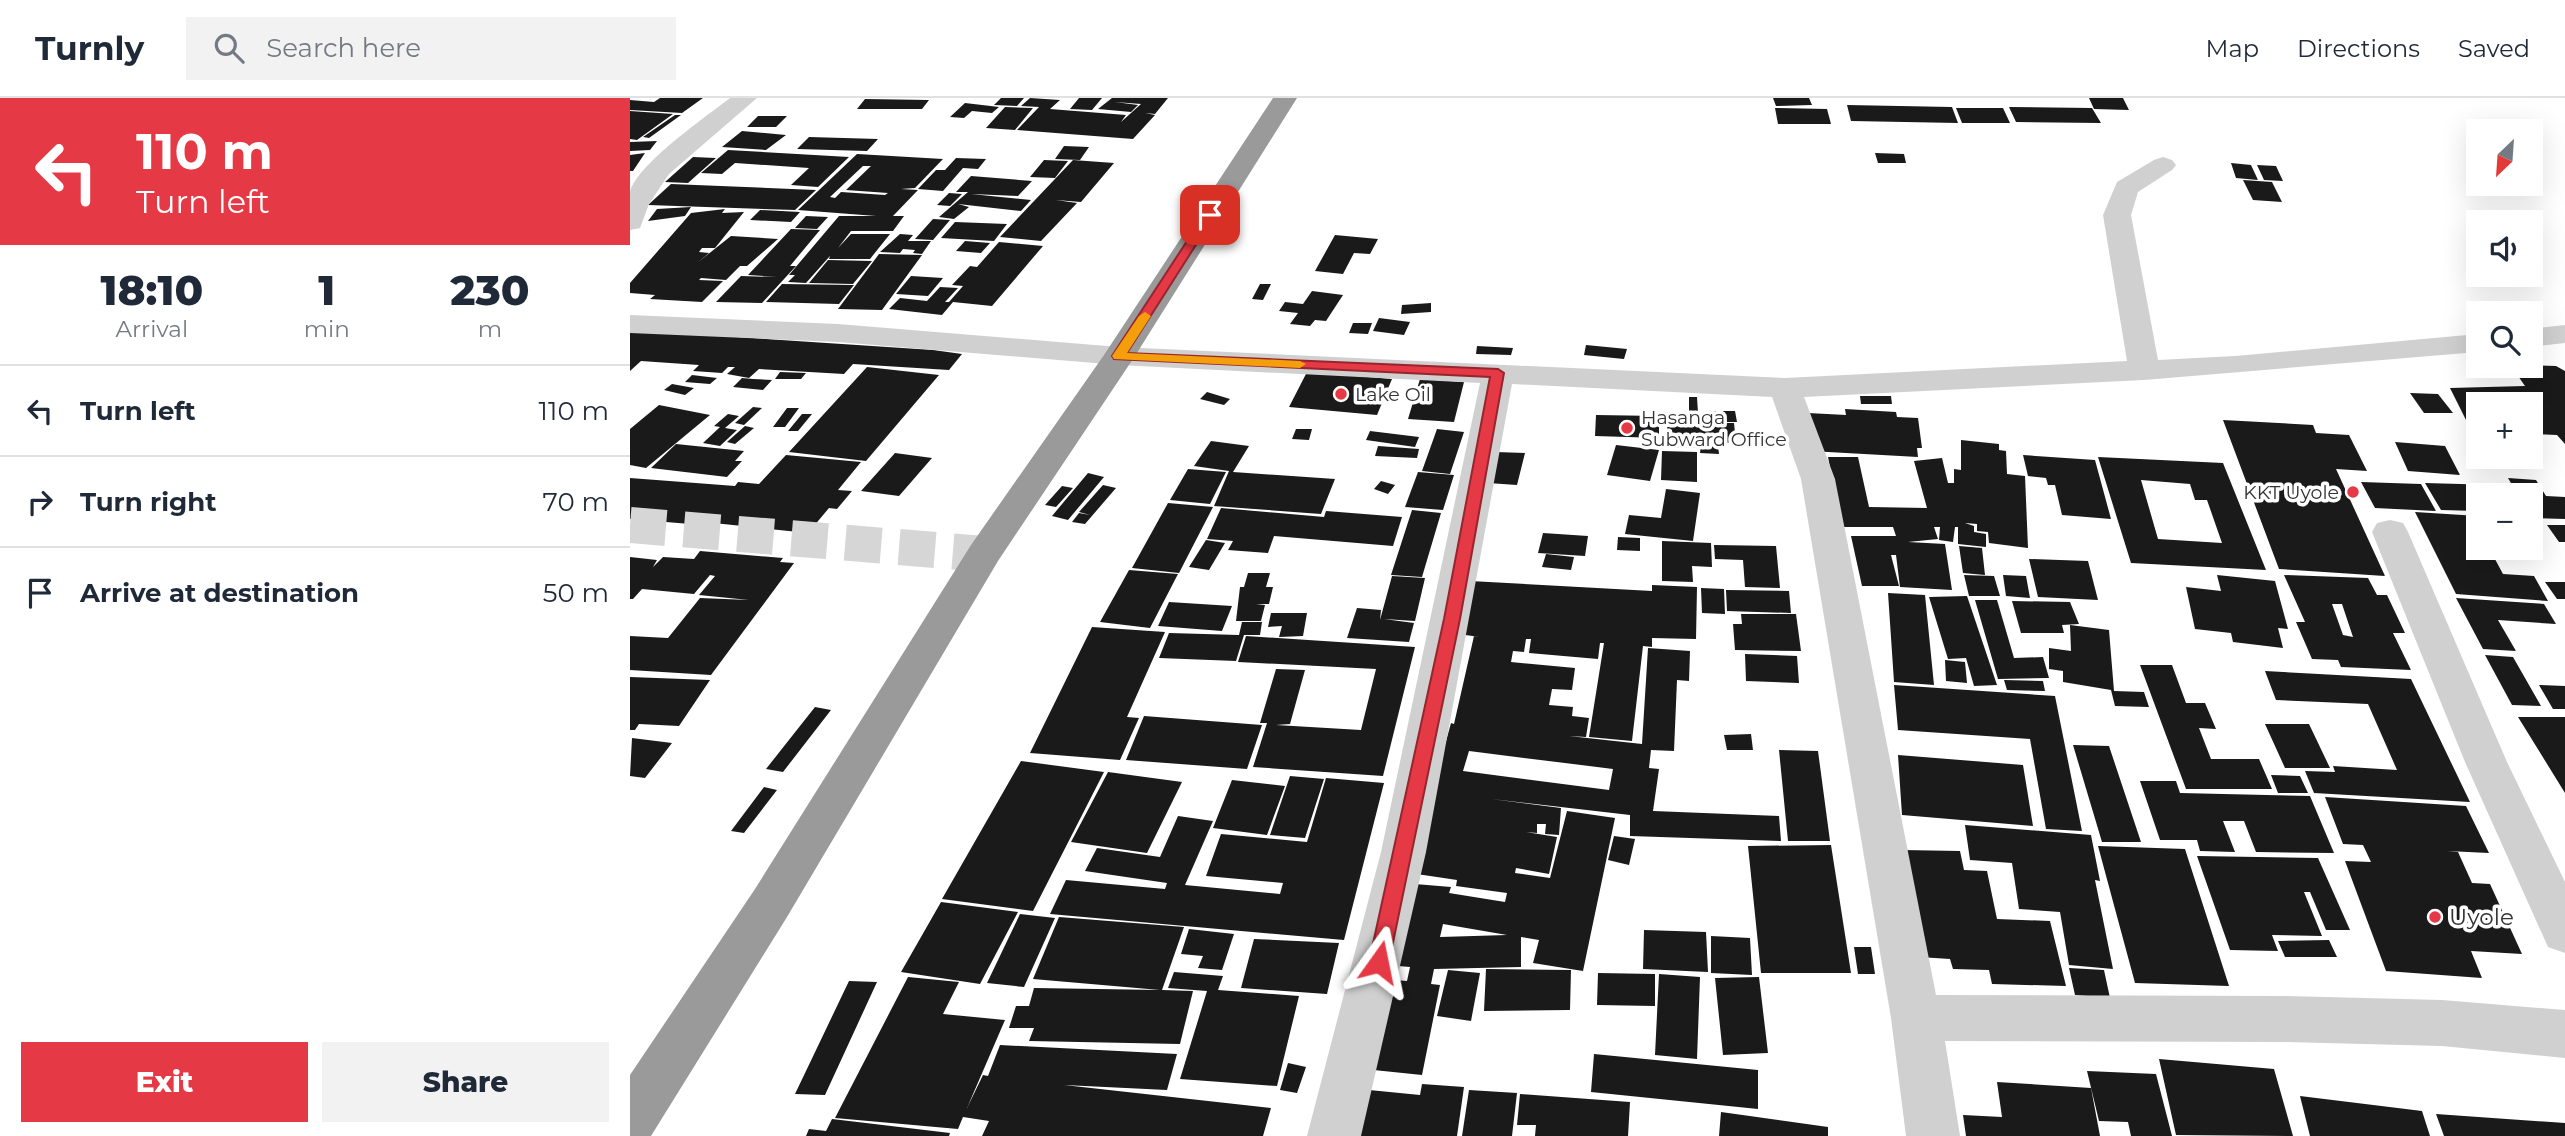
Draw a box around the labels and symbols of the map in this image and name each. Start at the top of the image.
north arrow [2466,119,2543,196]
pin [1180,185,1240,245]
place label: Lake Oil [1355,383,1431,406]
marker: Lake Oil [1333,386,1349,402]
place label: Hasanga Subward Office [1641,406,1787,451]
marker: Hasanga Subward Office [1619,420,1635,436]
place label: KKT Uyole [2243,481,2339,504]
marker: KKT Uyole [2345,484,2361,500]
place label: Uyole [2449,903,2514,931]
marker: Uyole [2427,909,2443,925]
position arrow [1342,925,1416,999]

